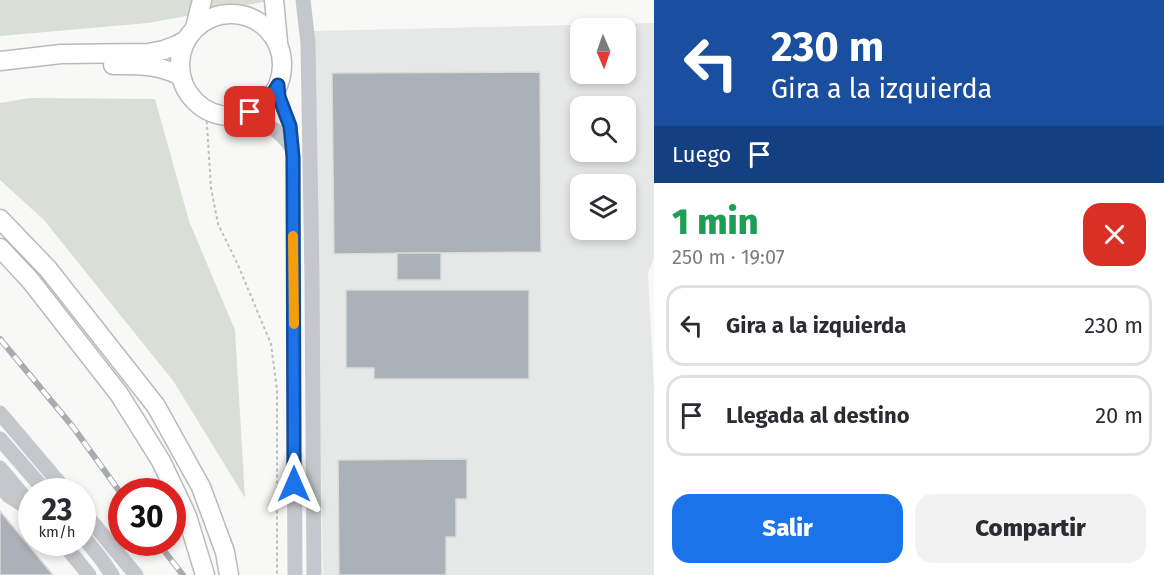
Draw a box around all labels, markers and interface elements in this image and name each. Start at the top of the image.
north arrow [570,18,636,84]
map controls [570,18,636,240]
text: 230 m [771,22,884,72]
icon: left [672,24,750,102]
text: Gira a la izquierda [771,73,992,105]
pin [224,86,275,137]
icon: arrive [233,95,266,128]
button: search [570,96,636,162]
icon: arrive [743,138,776,171]
text: Luego [672,141,731,168]
button: layers [570,174,636,240]
text: 1 min [672,200,758,244]
button: close [1083,203,1146,266]
text: 250 m · 19:07 [672,245,785,269]
icon: left [675,309,708,342]
text: Gira a la izquierda [726,312,906,339]
text: 230 m [1084,312,1143,339]
icon: arrive [675,399,708,432]
text: Llegada al destino [726,402,910,429]
text: 20 m [1095,402,1143,429]
position arrow [262,452,326,516]
speed limit sign: 30 [108,478,186,556]
text: 23 [42,492,72,528]
button: Salir [672,494,903,563]
button: Compartir [915,494,1146,563]
text: km/h [38,523,76,541]

